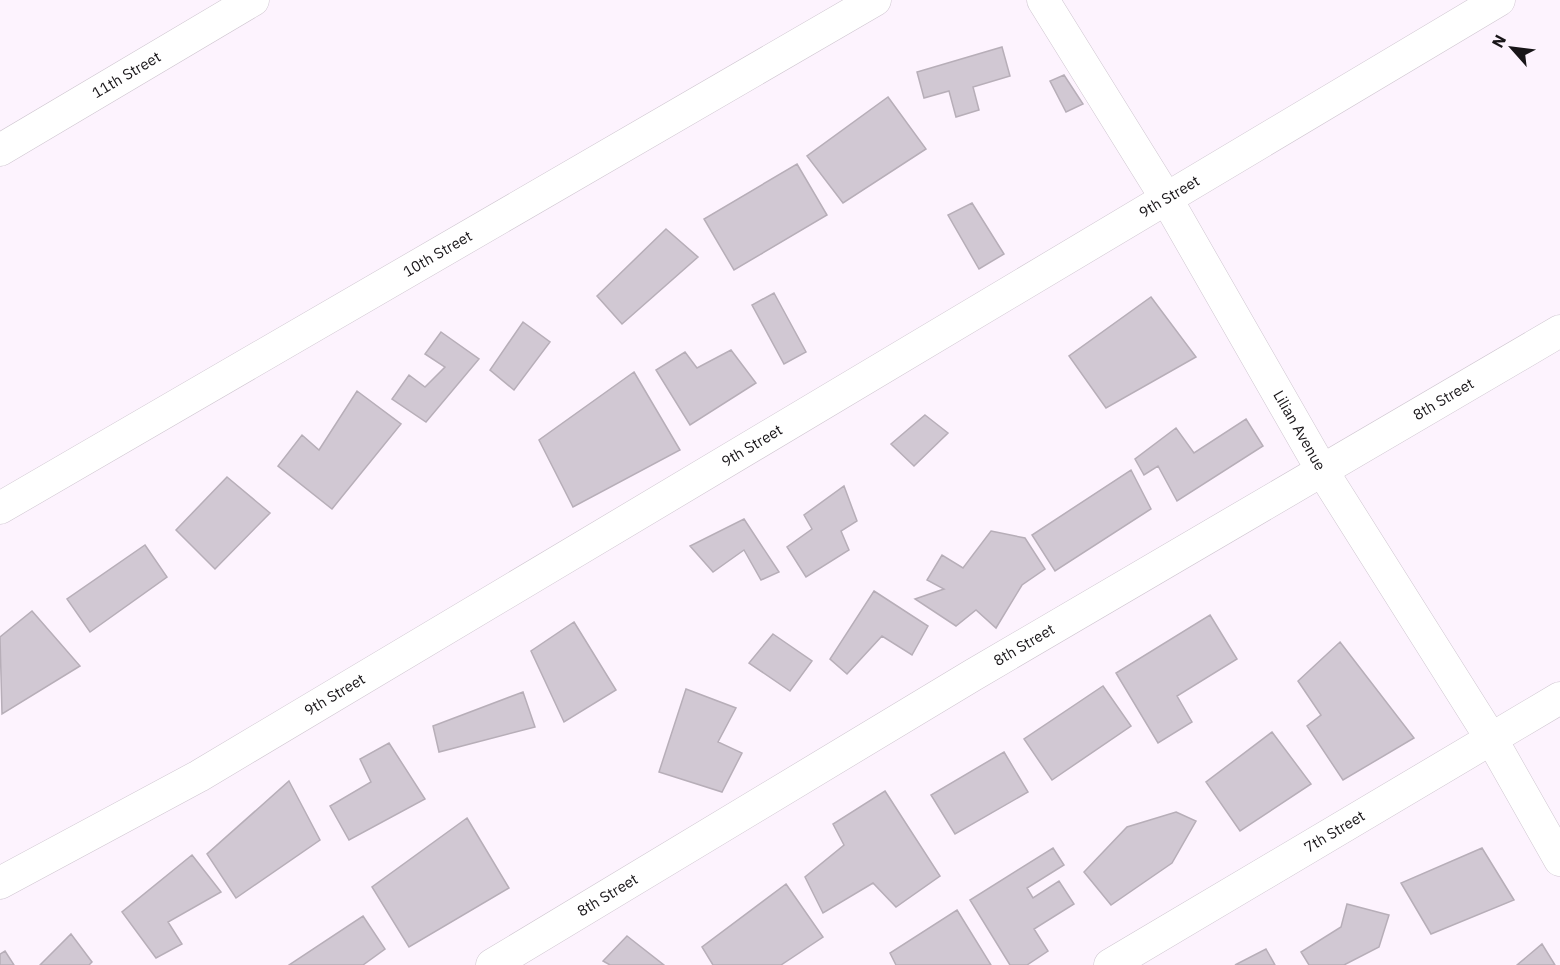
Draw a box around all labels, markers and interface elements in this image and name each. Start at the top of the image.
north arrow [1482,18,1542,78]
text: N [1487,31,1510,51]
street label: 11th Street [88,47,164,102]
street label: 9th Street [1135,171,1203,222]
street label: 10th Street [399,226,475,281]
street label: 8th Street [1409,374,1477,424]
street label: Lilian Avenue [1269,387,1330,474]
street label: 9th Street [718,420,786,471]
street label: 8th Street [990,619,1058,670]
street label: 9th Street [301,669,368,720]
street label: 7th Street [1300,806,1368,857]
street label: 8th Street [574,869,641,920]

